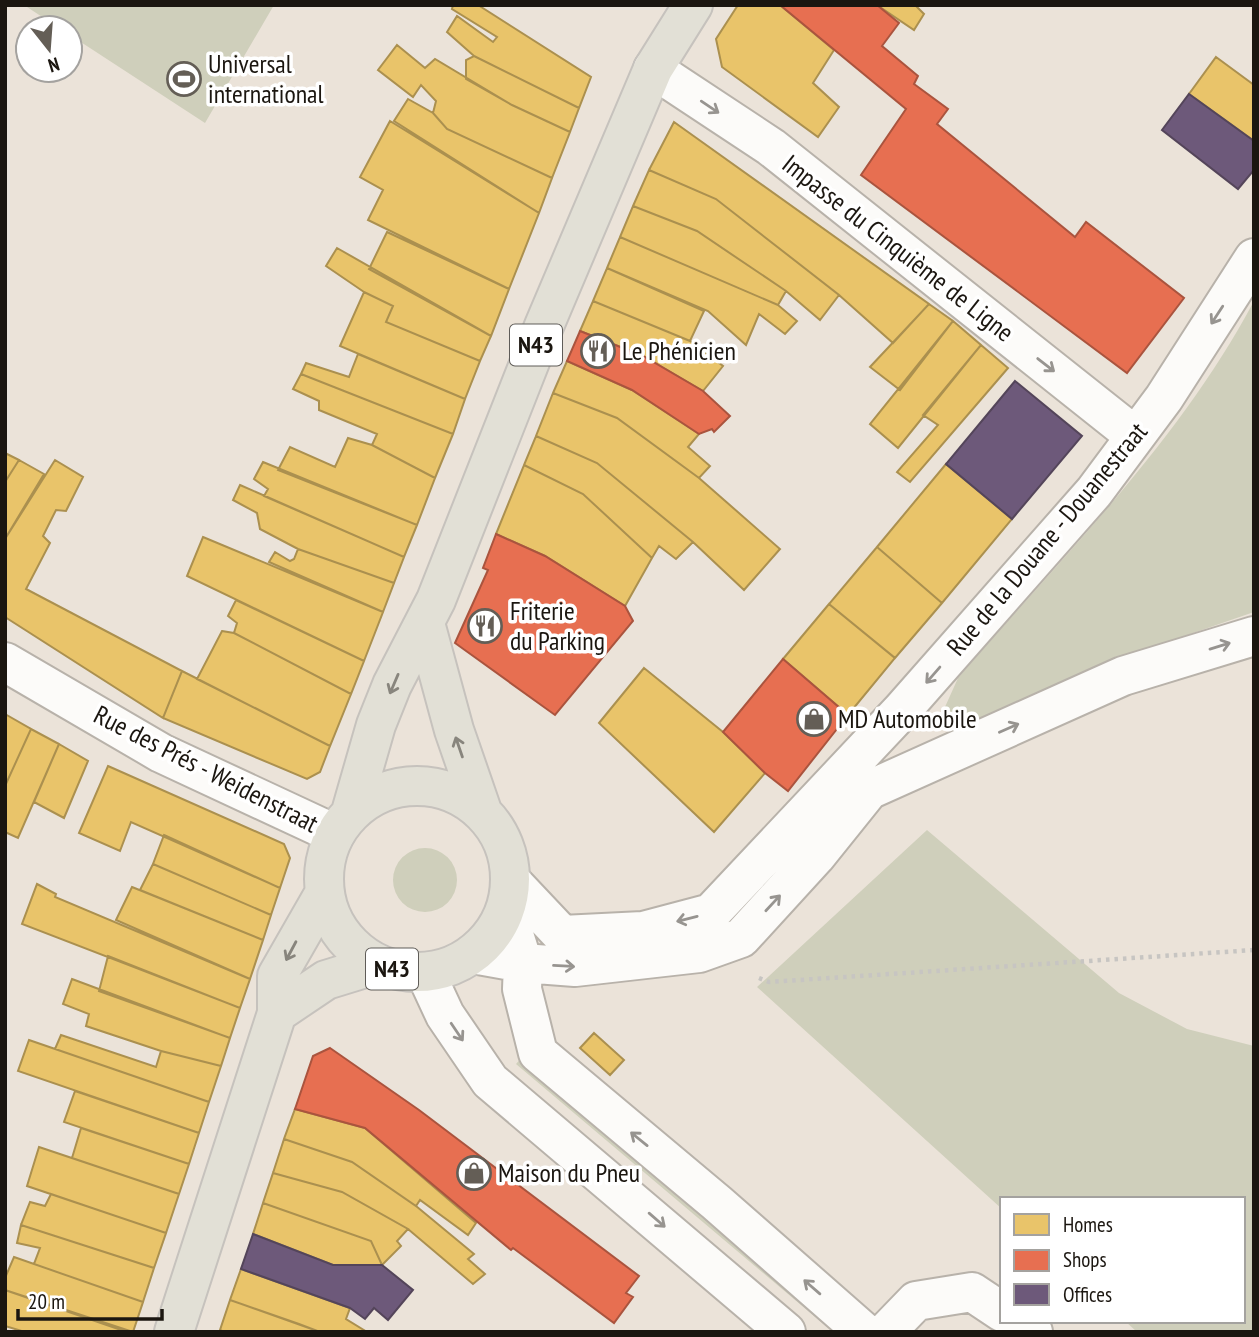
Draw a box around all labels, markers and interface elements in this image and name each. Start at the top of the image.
north arrow [14,14,84,84]
place label: Universal international [208,47,324,110]
text: N [46,52,62,78]
sports icon: Universal international [165,60,203,98]
one-way arrow [700,100,720,114]
street label: Impasse du Cinquième de Ligne [776,147,1021,348]
one-way arrow [1210,305,1224,325]
road number: N43 [510,324,562,366]
restaurant icon: Le Phénicien [579,332,617,370]
place label: Le Phénicien [622,334,736,367]
one-way arrow [1036,357,1054,373]
street label: Rue de la Douane - Douanestraat [939,415,1154,662]
place label: Friterie du Parking [510,594,605,657]
restaurant icon: Friterie du Parking [466,607,504,645]
one-way arrow [1209,639,1231,651]
one-way arrow [924,666,941,683]
one-way arrow [387,673,400,695]
street label: Rue des Prés - Weidenstraat [88,698,324,839]
shop icon: MD Automobile [795,700,833,738]
place label: MD Automobile [838,702,977,735]
one-way arrow [997,721,1019,734]
one-way arrow [452,736,465,758]
one-way arrow [765,894,781,912]
one-way arrow [677,913,699,926]
one-way arrow [283,940,297,961]
road number: N43 [366,948,418,989]
one-way arrow [553,959,576,972]
one-way arrow [450,1022,464,1041]
one-way arrow [631,1131,649,1147]
shop icon: Maison du Pneu [455,1154,493,1192]
place label: Maison du Pneu [498,1156,640,1189]
legend [1000,1197,1245,1323]
text: Homes [1063,1211,1113,1238]
one-way arrow [648,1212,666,1228]
text: Shops [1063,1246,1107,1273]
scale bar [18,1278,161,1322]
one-way arrow [803,1279,821,1295]
text: Offices [1063,1281,1112,1308]
text: 20 m [28,1288,65,1315]

